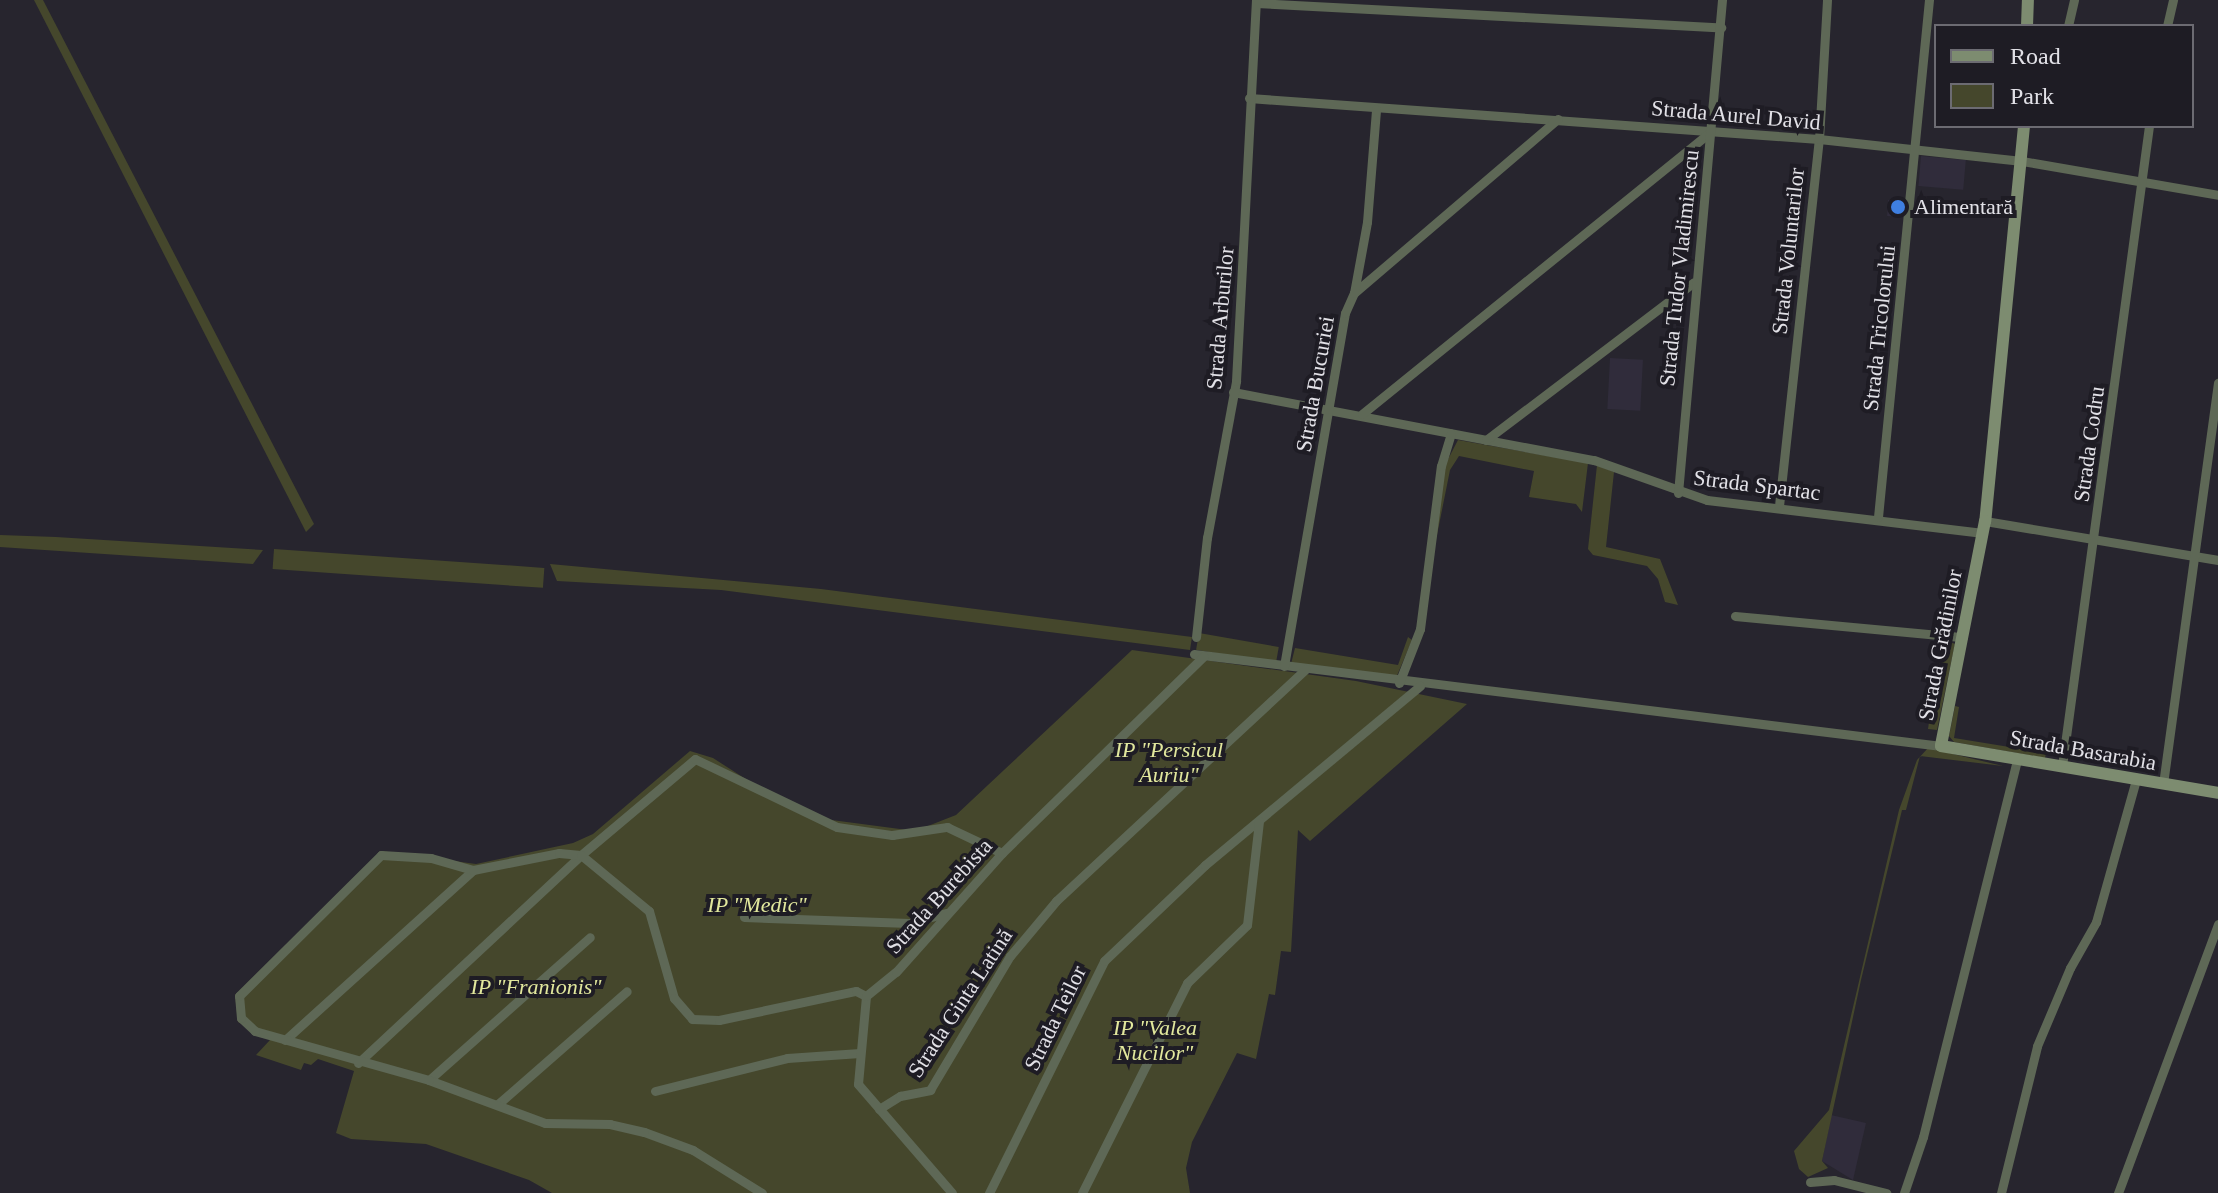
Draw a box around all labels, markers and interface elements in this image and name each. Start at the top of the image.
legend [1934,24,2194,128]
text: Road [2010,43,2061,69]
text: Park [2010,83,2054,109]
street label: Strada Aurel David [1650,94,1822,136]
street label: Strada Tudor Vladimirescu [1653,148,1705,388]
street label: Strada Voluntarilor [1766,166,1810,336]
place label: Alimentară [1914,194,2013,220]
marker: Alimentară [1889,198,1907,216]
street label: Strada Tricolorului [1857,243,1901,413]
street label: Strada Arburilor [1201,245,1239,391]
street label: Strada Bucuriei [1290,314,1340,454]
street label: Strada Codru [2068,384,2110,504]
street label: Strada Spartac [1692,464,1822,506]
street label: Strada Grădinilor [1912,567,1968,723]
street label: Strada Basarabia [2008,724,2158,776]
park label: IP "Persicul Auriu" [1115,736,1223,788]
street label: Strada Burebista [880,833,998,959]
park label: IP "Medic" [707,892,807,918]
street label: Strada Ginta Latină [902,924,1018,1082]
street label: Strada Teilor [1018,961,1092,1075]
park label: IP "Franionis" [470,974,602,1000]
park label: IP "Valea Nucilor" [1113,1014,1197,1066]

